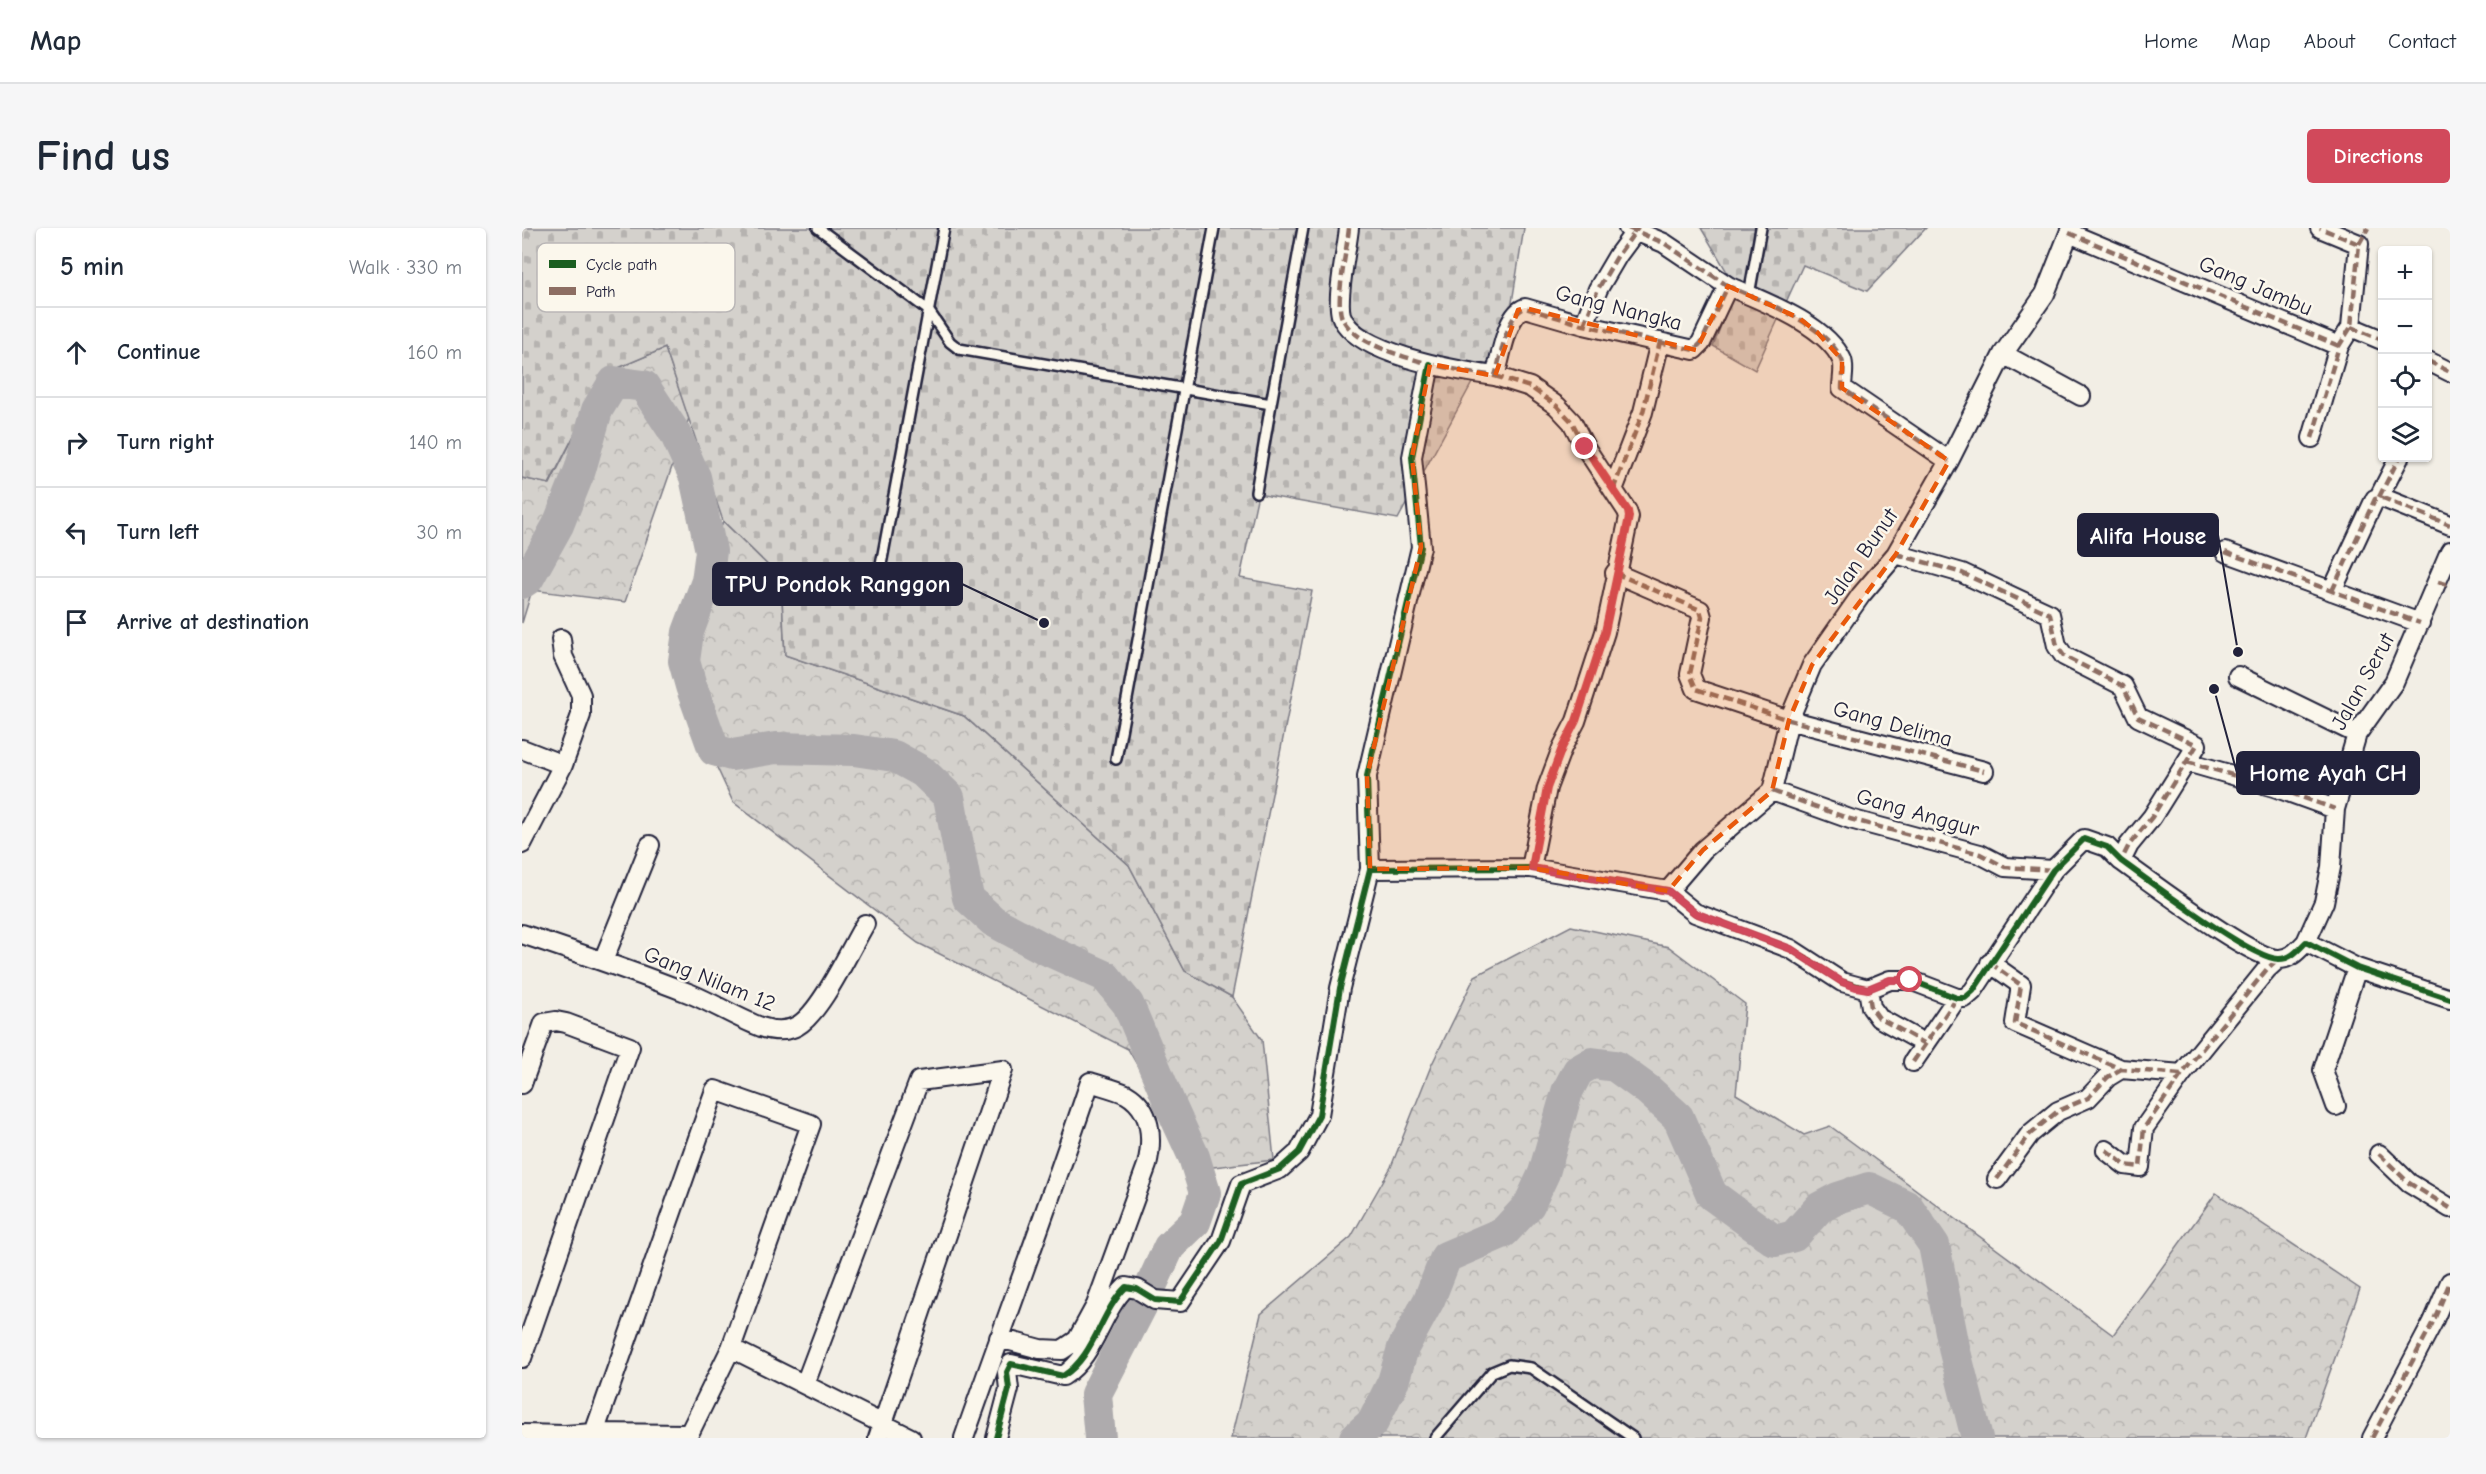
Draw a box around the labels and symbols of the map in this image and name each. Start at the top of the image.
legend [537,243,735,312]
street label: Gang Jambu [2195,250,2316,322]
text: Cycle path [586,256,657,274]
street label: Gang Nangka [1553,280,1685,336]
text: Path [586,283,616,301]
route end [1571,433,1597,459]
street label: Jalan Bunut [1818,503,1904,610]
callout: Alifa House [2078,514,2218,556]
text: Alifa House [2090,522,2207,550]
callout: TPU Pondok Ranggon [713,563,962,605]
text: TPU Pondok Ranggon [725,570,951,598]
street label: Jalan Serut [2326,628,2400,734]
street label: Gang Delima [1830,696,1955,752]
callout: Home Ayah CH [2237,752,2419,794]
text: Home Ayah CH [2249,759,2407,787]
street label: Gang Anggur [1853,783,1982,843]
street label: Gang Nilam 12 [640,941,779,1017]
route start [1896,966,1922,992]

